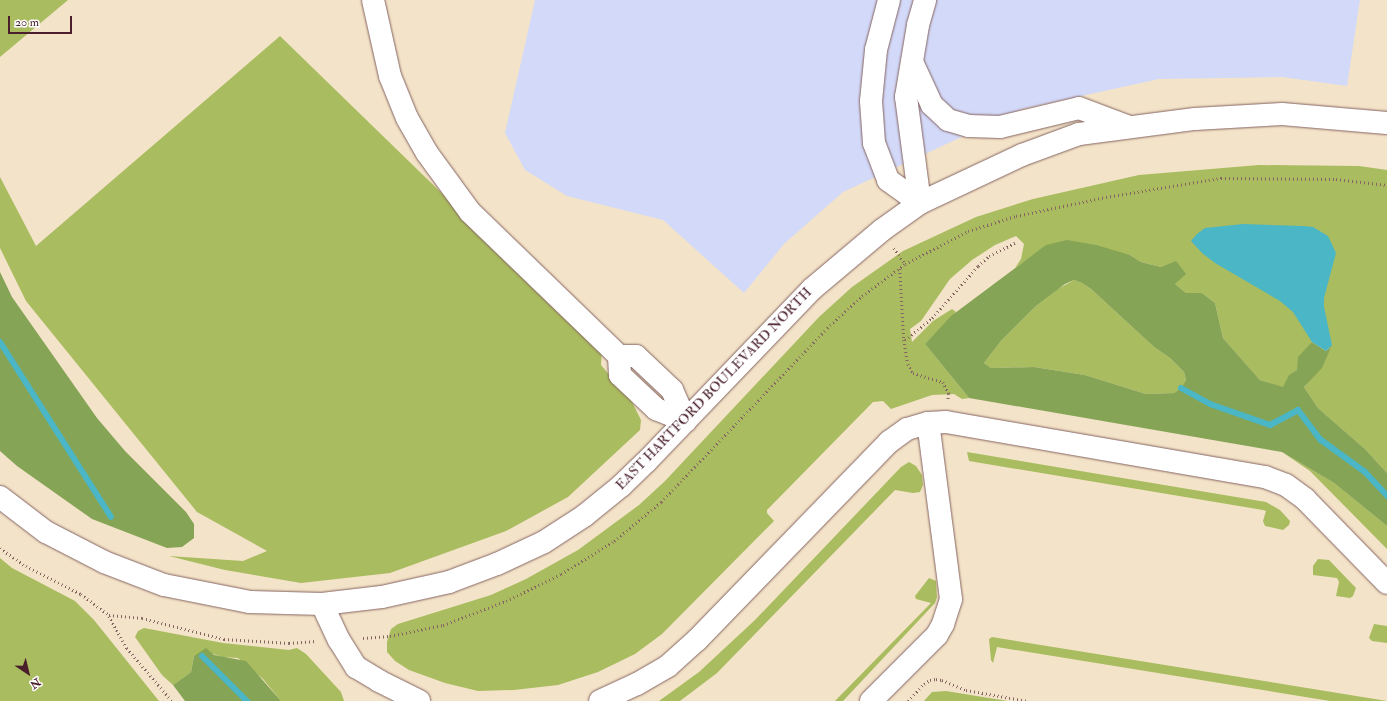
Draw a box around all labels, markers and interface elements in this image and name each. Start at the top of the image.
scale bar [10,8,74,34]
text: 20 m [15,15,39,30]
street label: EAST HARTFORD BOULEVARD NORTH [612,284,816,494]
north arrow [8,653,48,693]
text: N [27,675,43,691]

